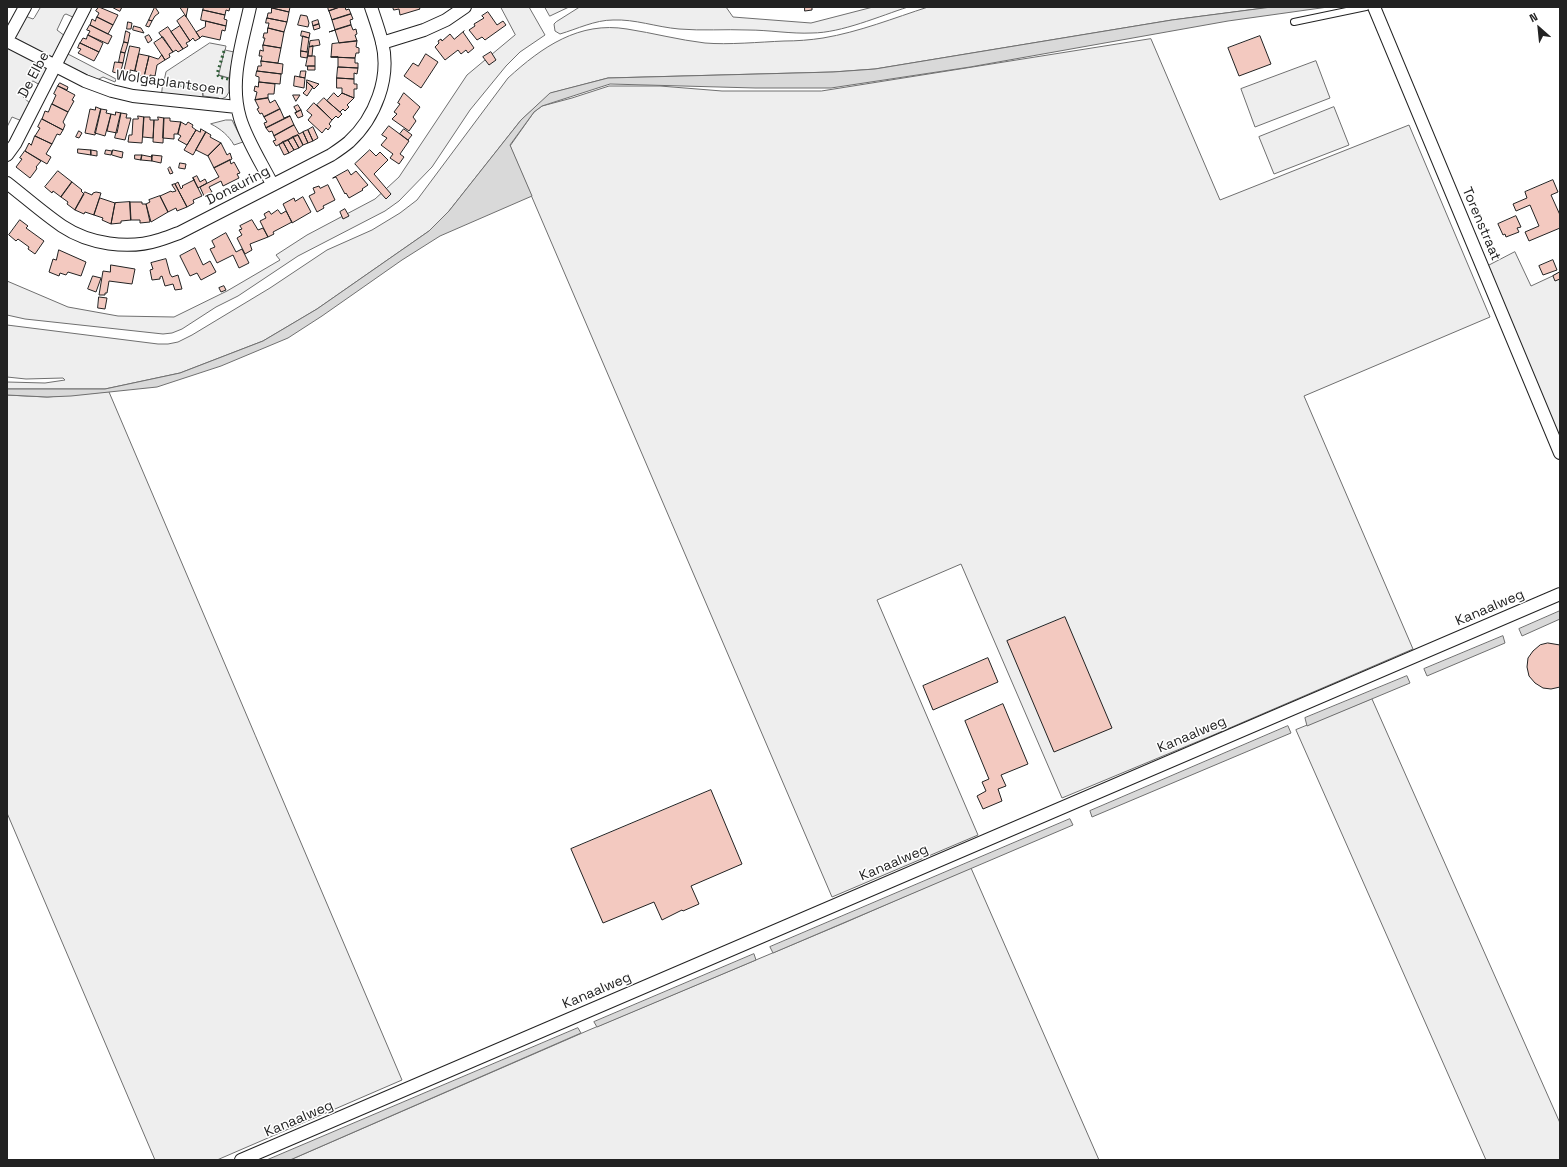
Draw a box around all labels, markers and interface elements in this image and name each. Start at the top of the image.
north arrow [1519,8,1559,48]
text: N [1527,9,1540,25]
street label: De Elbe [15,49,53,101]
street label: Wolgaplantsoen [115,67,225,99]
street label: Donauring [203,163,273,209]
street label: Torenstraat [1458,185,1504,263]
street label: Kanaalweg [1453,586,1527,630]
street label: Kanaalweg [1155,713,1229,757]
street label: Kanaalweg [857,841,931,885]
street label: Kanaalweg [560,969,634,1013]
street label: Kanaalweg [262,1097,336,1141]

